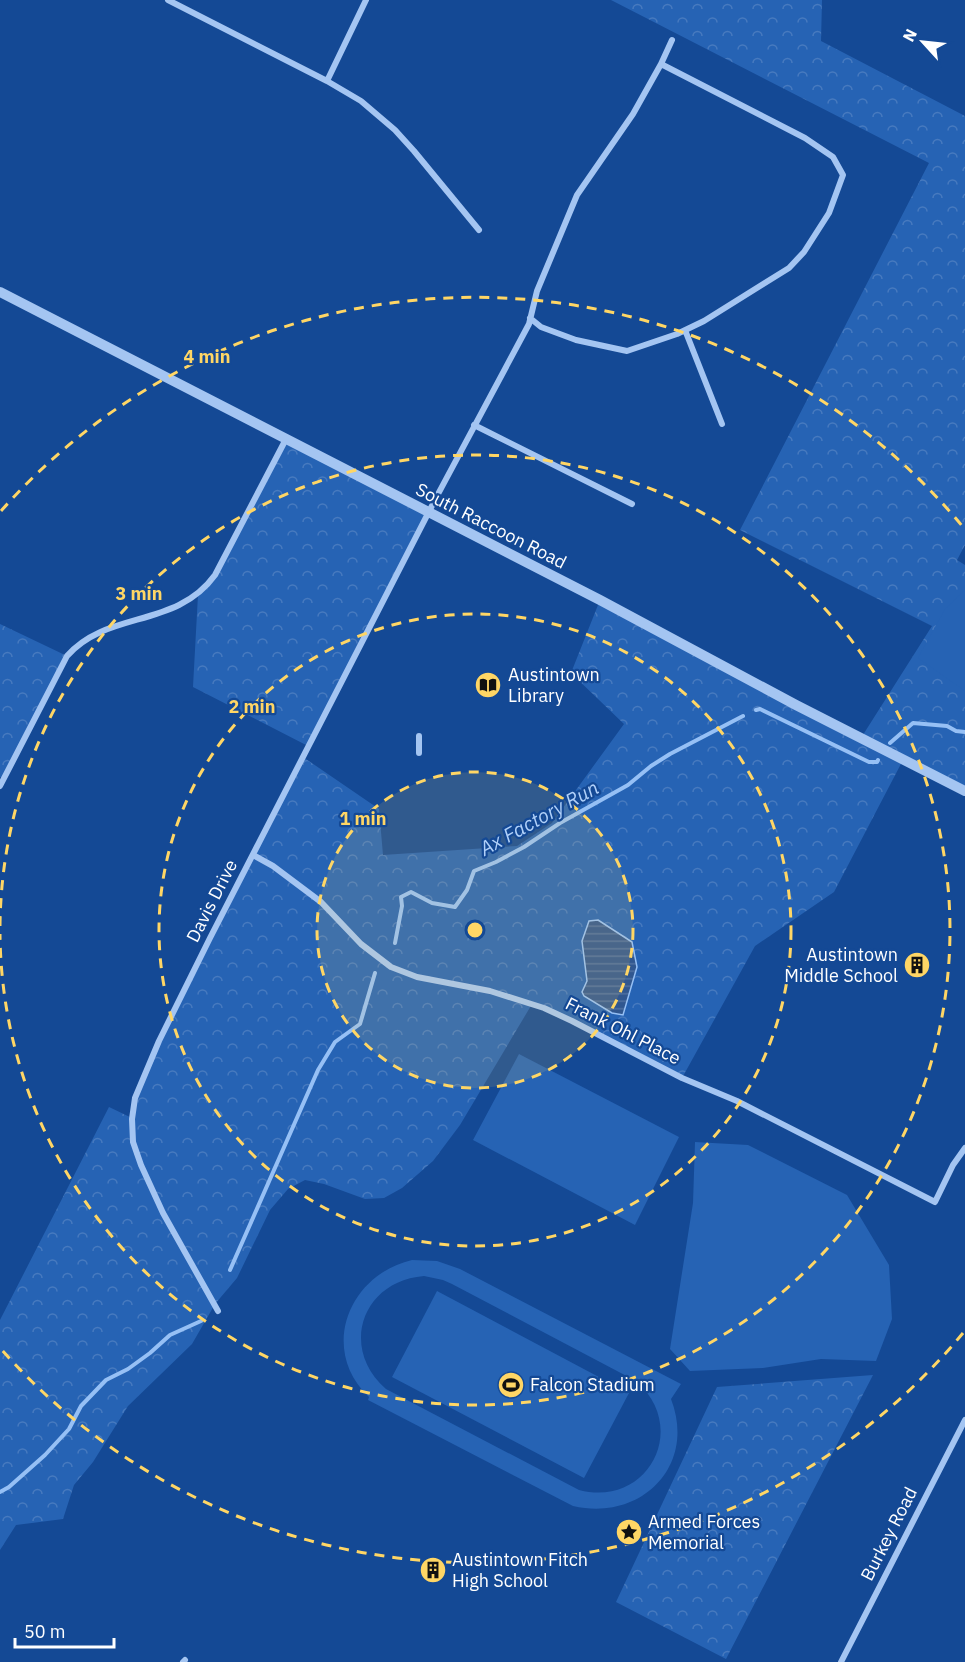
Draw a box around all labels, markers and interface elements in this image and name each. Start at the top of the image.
north arrow [893,12,953,72]
text: N [898,25,921,45]
text: 4 min [183,345,231,368]
street label: South Raccoon Road [412,478,571,574]
text: 3 min [115,582,163,605]
place label: Austintown Library [508,663,600,707]
library icon: Austintown Library [473,670,503,700]
text: 2 min [228,695,276,718]
water label: Ax Factory Run [473,774,603,862]
text: 1 min [339,807,387,830]
street label: Davis Drive [181,855,242,946]
centre of rings [465,920,485,940]
place label: Austintown Middle School [784,943,898,987]
building icon: Austintown Middle School [902,950,932,980]
street label: Frank Ohl Place [562,992,685,1069]
sports icon: Falcon Stadium [496,1370,526,1400]
place label: Falcon Stadium [530,1373,655,1396]
street label: Burkey Road [855,1483,922,1585]
place label: Armed Forces Memorial [648,1510,760,1554]
place icon: Armed Forces Memorial [614,1517,644,1547]
place label: Austintown Fitch High School [452,1548,588,1592]
building icon: Austintown Fitch High School [418,1555,448,1585]
scale bar [15,1611,114,1649]
text: 50 m [24,1620,66,1643]

